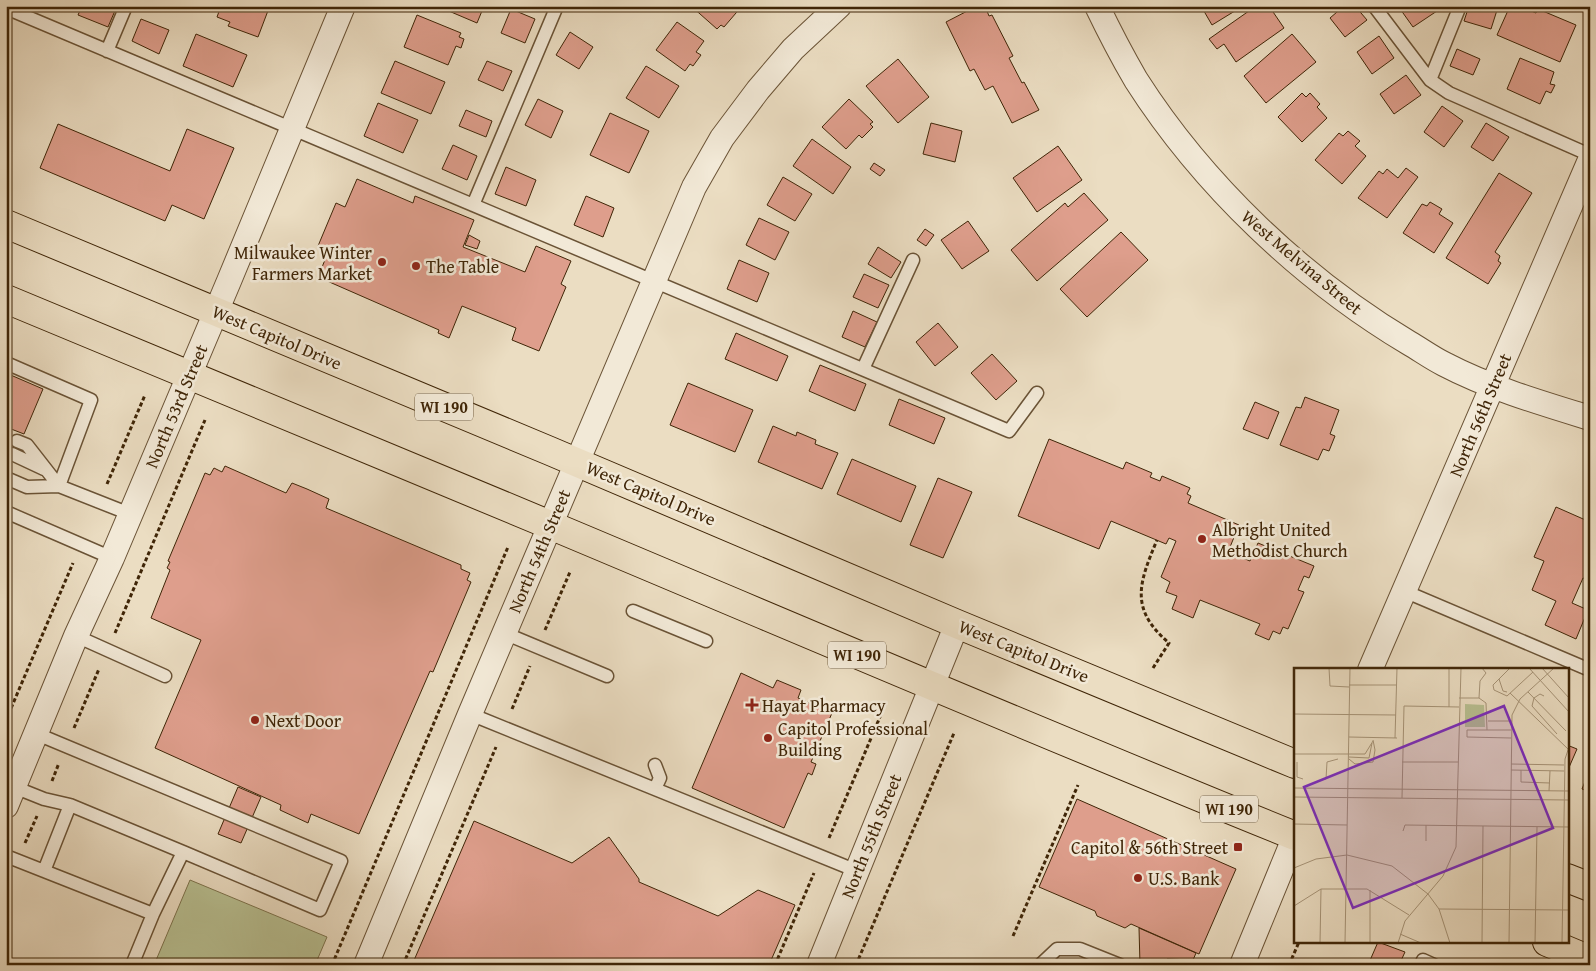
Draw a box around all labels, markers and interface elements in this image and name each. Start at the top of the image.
street label: West Melvina Street [1236,203,1369,321]
place label: Milwaukee Winter Farmers Market [234,239,373,287]
place label: The Table [426,253,499,280]
marker: Milwaukee Winter Farmers Market [376,256,388,268]
marker: The Table [410,260,422,272]
street label: West Capitol Drive [208,298,346,376]
street label: North 53rd Street [138,339,215,472]
street label: North 56th Street [1442,348,1518,481]
road number: WI 190 [415,394,473,421]
street label: West Capitol Drive [582,454,720,532]
street label: North 54th Street [501,484,577,617]
place label: Albright United Methodist Church [1212,516,1348,564]
marker: Albright United Methodist Church [1196,533,1208,545]
street label: West Capitol Drive [955,613,1093,689]
road number: WI 190 [828,642,886,668]
inset map [1294,668,1568,944]
place label: Hayat Pharmacy [762,692,886,719]
marker: Hayat Pharmacy [746,699,758,711]
place label: Next Door [265,707,342,734]
marker: Next Door [249,714,261,726]
place label: Capitol Professional Building [778,715,928,763]
marker: Capitol Professional Building [762,732,774,744]
street label: North 55th Street [834,769,908,902]
road number: WI 190 [1200,796,1258,822]
place label: Capitol & 56th Street [1071,834,1229,861]
marker: Capitol & 56th Street [1232,841,1244,853]
place label: U.S. Bank [1148,865,1220,892]
marker: U.S. Bank [1132,872,1144,884]

